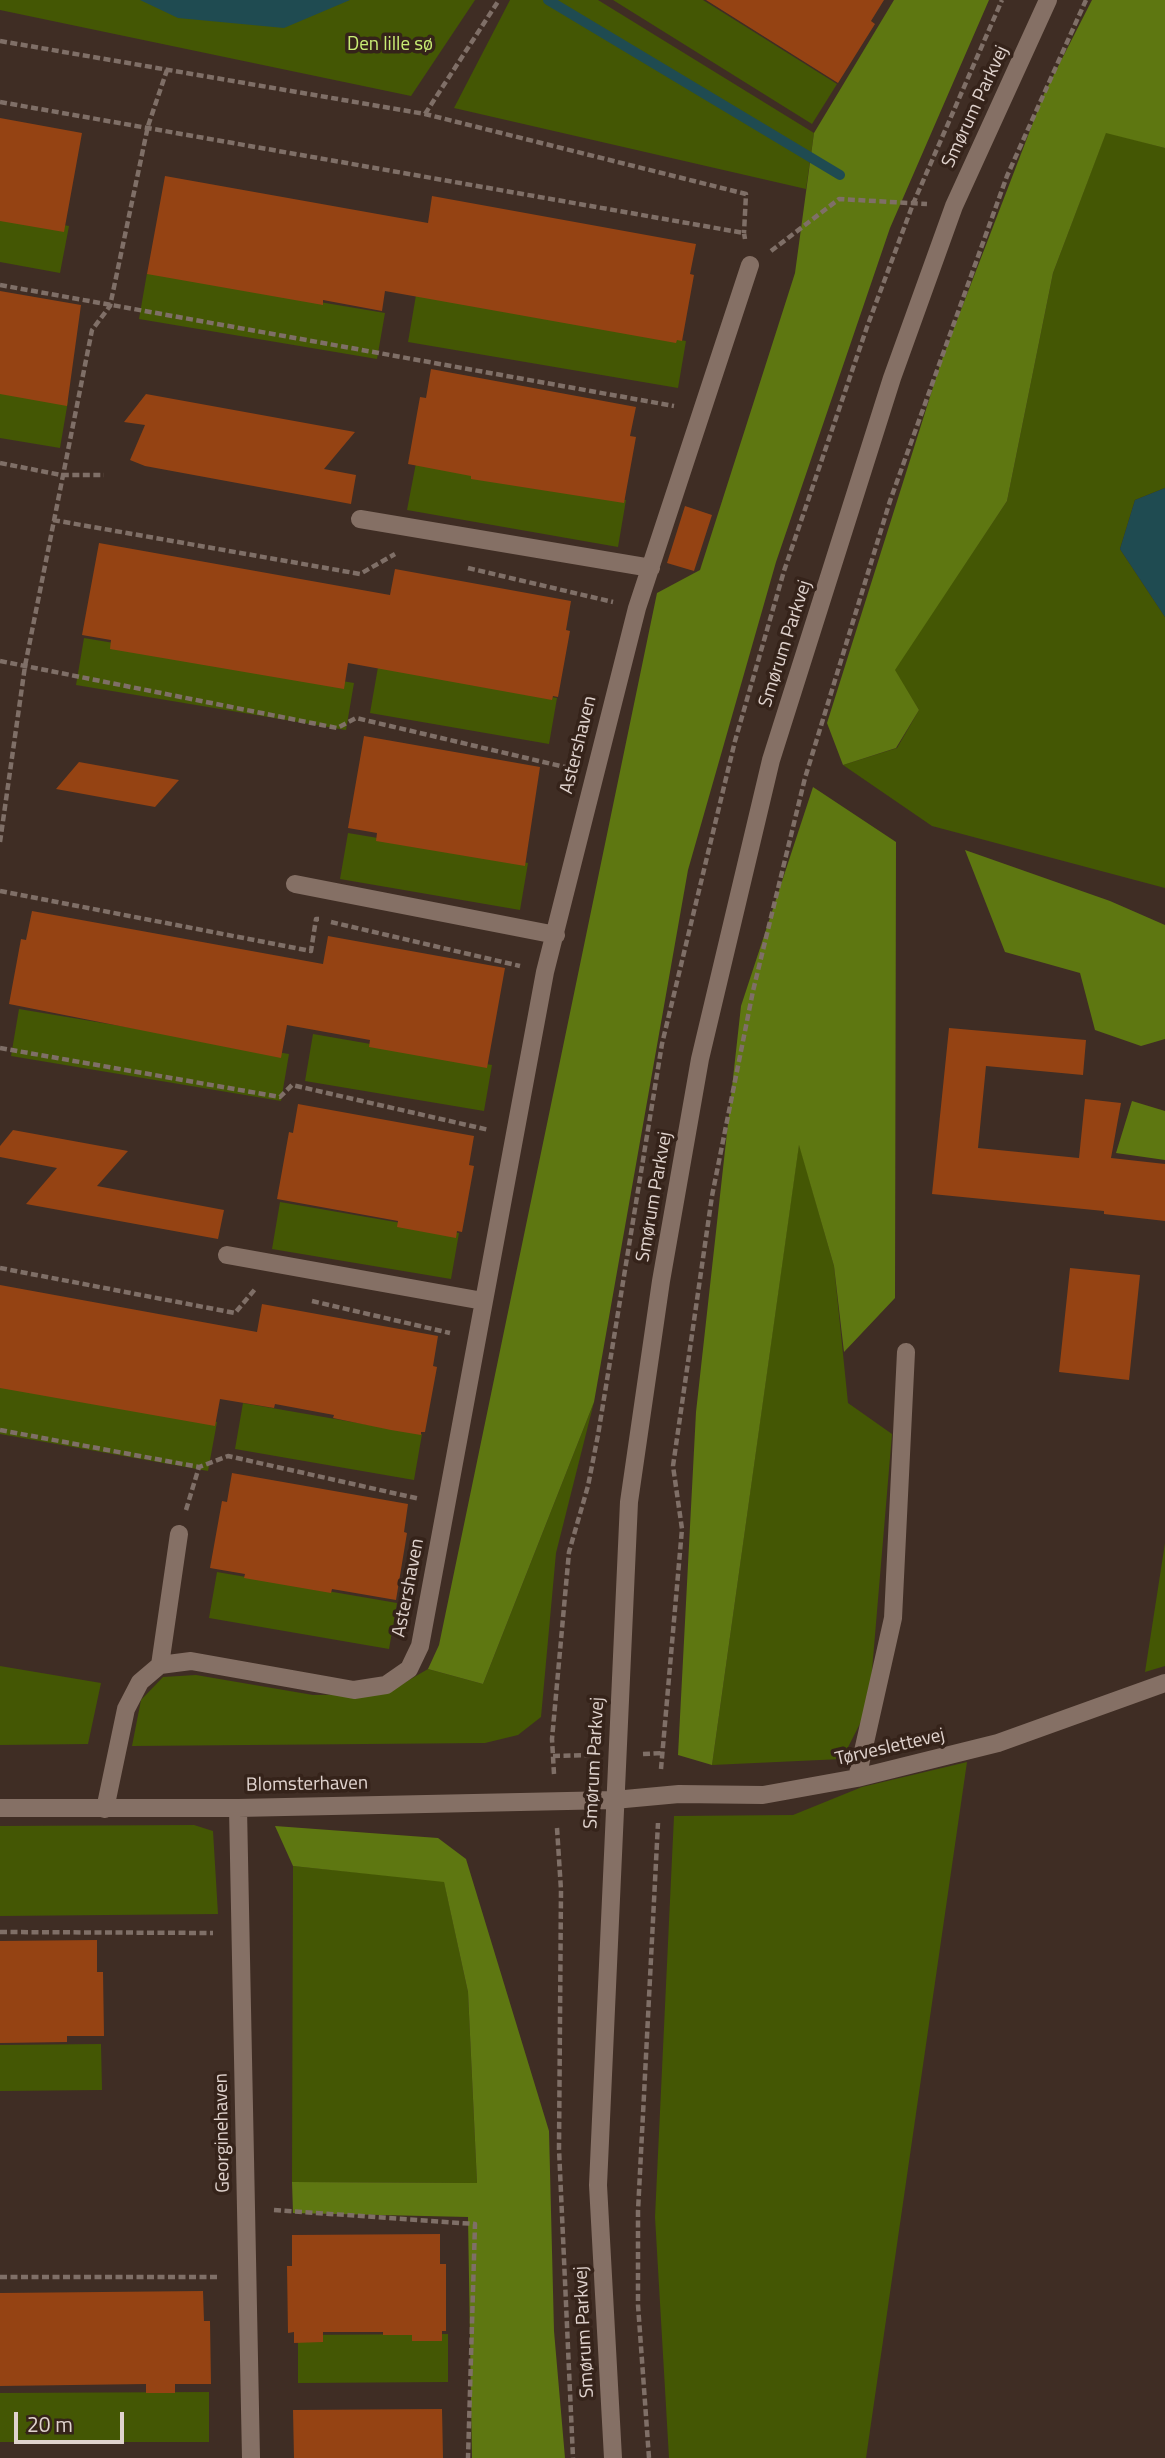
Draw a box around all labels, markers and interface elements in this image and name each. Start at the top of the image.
park label: Den lille sø [347,34,433,56]
street label: Smørum Parkvej [938,42,1014,172]
street label: Smørum Parkvej [755,578,817,710]
street label: Astershaven [556,694,602,796]
street label: Smørum Parkvej [632,1130,678,1264]
street label: Astershaven [388,1537,430,1639]
street label: Smørum Parkvej [580,1696,610,1830]
street label: Tørveslettevej [833,1724,947,1772]
street label: Blomsterhaven [246,1773,368,1797]
street label: Georginehaven [211,2073,235,2193]
street label: Smørum Parkvej [570,2265,600,2399]
scale bar [18,2398,128,2442]
text: 20 m [27,2408,73,2440]

